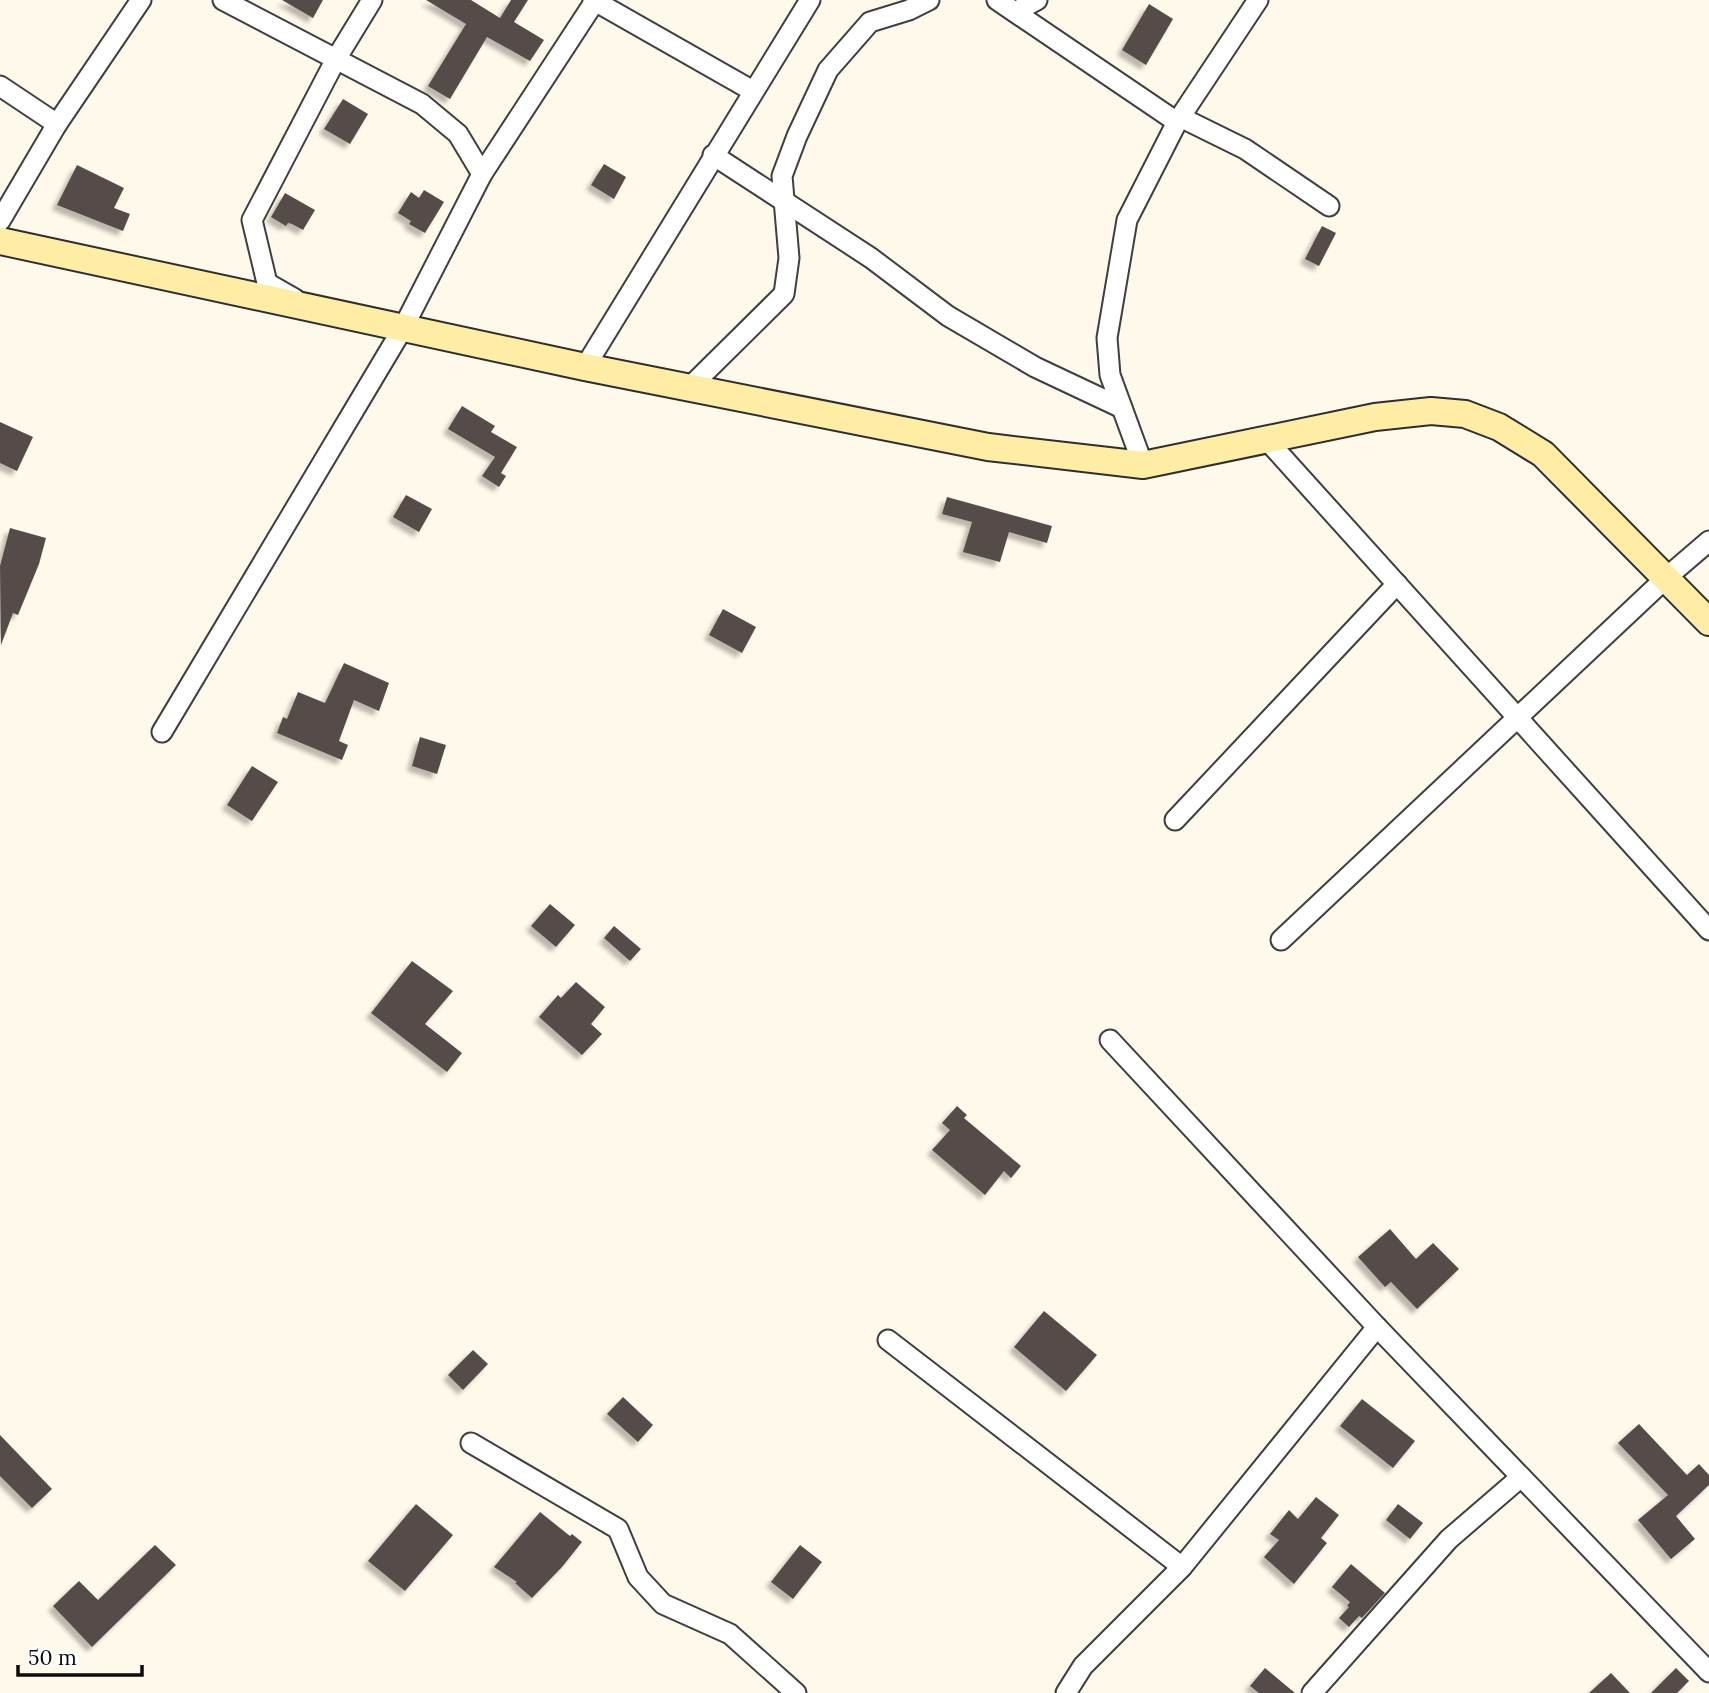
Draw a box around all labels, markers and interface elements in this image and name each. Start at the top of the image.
scale bar [18,1634,142,1678]
text: 50 m [28,1644,77,1671]

